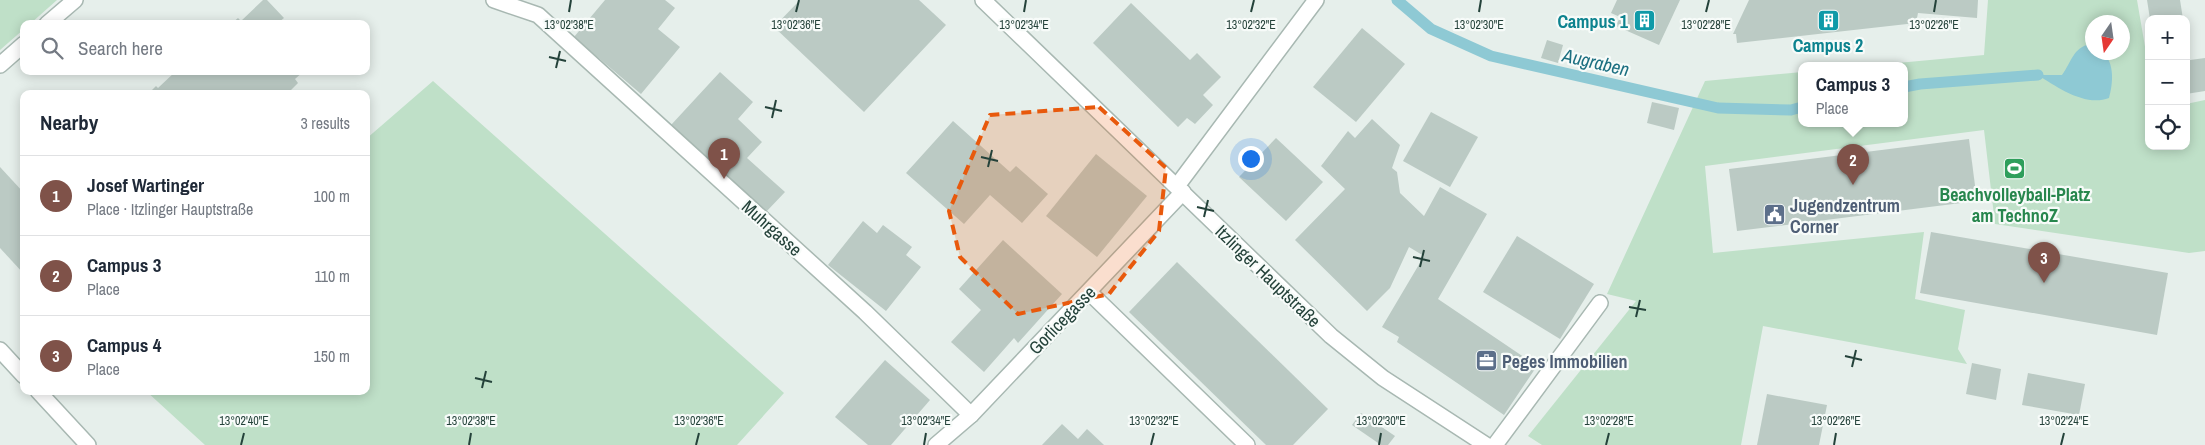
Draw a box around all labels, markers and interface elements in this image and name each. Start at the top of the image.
building icon: Campus 2 [1816,8,1840,32]
place label: Campus 1 [1557,9,1629,34]
building icon: Campus 1 [1632,9,1656,33]
north arrow [2085,15,2130,60]
map controls [2145,15,2190,150]
button: + [2145,15,2190,60]
text: 13°02'38"E [544,17,594,33]
text: 13°02'36"E [771,17,821,33]
text: 13°02'34"E [999,17,1049,33]
text: 13°02'32"E [1226,17,1276,33]
text: 13°02'30"E [1454,17,1504,33]
text: 13°02'28"E [1681,17,1731,33]
text: 13°02'26"E [1909,17,1959,33]
search box [20,20,370,75]
place label: Campus 2 [1793,33,1863,58]
icon: search [38,34,66,62]
text: Search here [78,35,163,61]
water label: Augraben [1559,42,1632,82]
button: − [2145,60,2190,105]
popup [1798,62,1908,127]
text: Campus 3 [1816,71,1890,97]
text: Place [1816,97,1849,119]
button: locate [2145,105,2190,150]
text: Nearby [40,108,98,137]
text: 3 results [300,112,350,134]
pin: 1 [708,138,740,179]
pin: 2 [1837,144,1869,185]
your location [1238,146,1264,172]
sports icon: Beachvolleyball-Platz am TechnoZ [2003,157,2027,181]
text: Josef Wartinger [87,172,204,198]
place label: Beachvolleyball-Platz am TechnoZ [1940,182,2091,228]
text: 1 [52,185,60,207]
text: 100 m [314,185,350,207]
place label: Jugendzentrum Corner [1790,193,1900,239]
street label: Muhrgasse [737,194,807,262]
text: Place · Itzlinger Hauptstraße [87,198,253,220]
public building icon: Jugendzentrum Corner [1762,203,1786,227]
street label: Itzlinger Hauptstraße [1210,219,1326,333]
pin: 3 [2028,242,2060,283]
text: Campus 3 [87,252,161,278]
text: 2 [52,265,60,287]
text: 110 m [314,265,350,287]
text: Place [87,278,120,300]
street label: Gorlicegasse [1023,280,1101,360]
text: Campus 4 [87,332,161,358]
text: 3 [52,345,60,367]
text: 150 m [314,345,350,367]
office icon: Peges Immobilien [1474,349,1498,373]
place label: Peges Immobilien [1502,349,1628,374]
text: Place [87,358,120,380]
text: 13°02'40"E [219,413,269,429]
text: 13°02'38"E [446,413,496,429]
text: 13°02'36"E [674,413,724,429]
text: 13°02'34"E [901,413,951,429]
text: 13°02'32"E [1129,413,1179,429]
text: 13°02'30"E [1356,413,1406,429]
text: 13°02'28"E [1584,413,1634,429]
text: 13°02'26"E [1811,413,1861,429]
text: 13°02'24"E [2039,413,2089,429]

